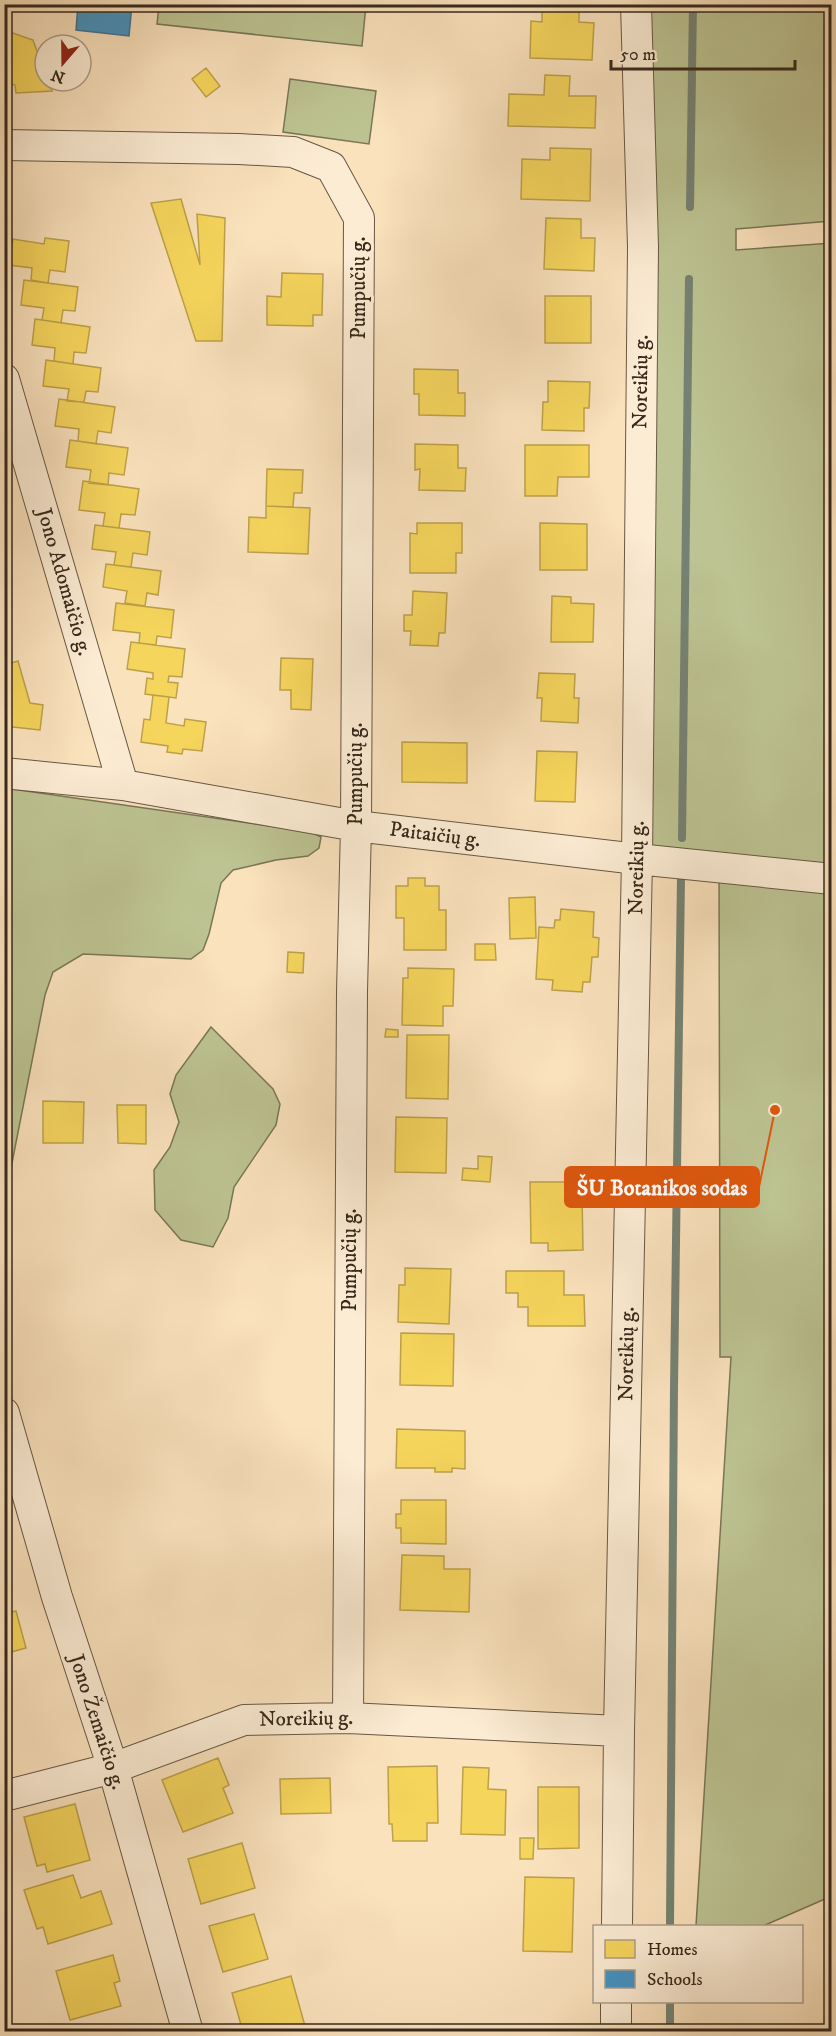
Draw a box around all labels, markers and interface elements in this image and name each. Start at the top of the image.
north arrow [33,33,93,93]
scale bar [611,33,796,71]
text: 50 m [620,44,656,66]
text: N [49,65,68,88]
street label: Pumpučių g. [346,236,372,340]
street label: Noreikių g. [627,335,655,429]
street label: Jono Adomaičio g. [30,503,97,659]
street label: Pumpučių g. [343,722,369,826]
street label: Paitaičių g. [388,817,482,853]
street label: Noreikių g. [623,821,651,915]
callout: ŠU Botanikos sodas [565,1167,759,1207]
text: ŠU Botanikos sodas [577,1174,748,1202]
street label: Pumpučių g. [337,1208,363,1312]
street label: Noreikių g. [613,1307,641,1401]
street label: Jono Žemaičio g. [62,1649,133,1793]
street label: Noreikių g. [259,1705,353,1733]
legend [593,1925,803,2003]
text: Homes [647,1939,698,1961]
text: Schools [647,1969,702,1991]

